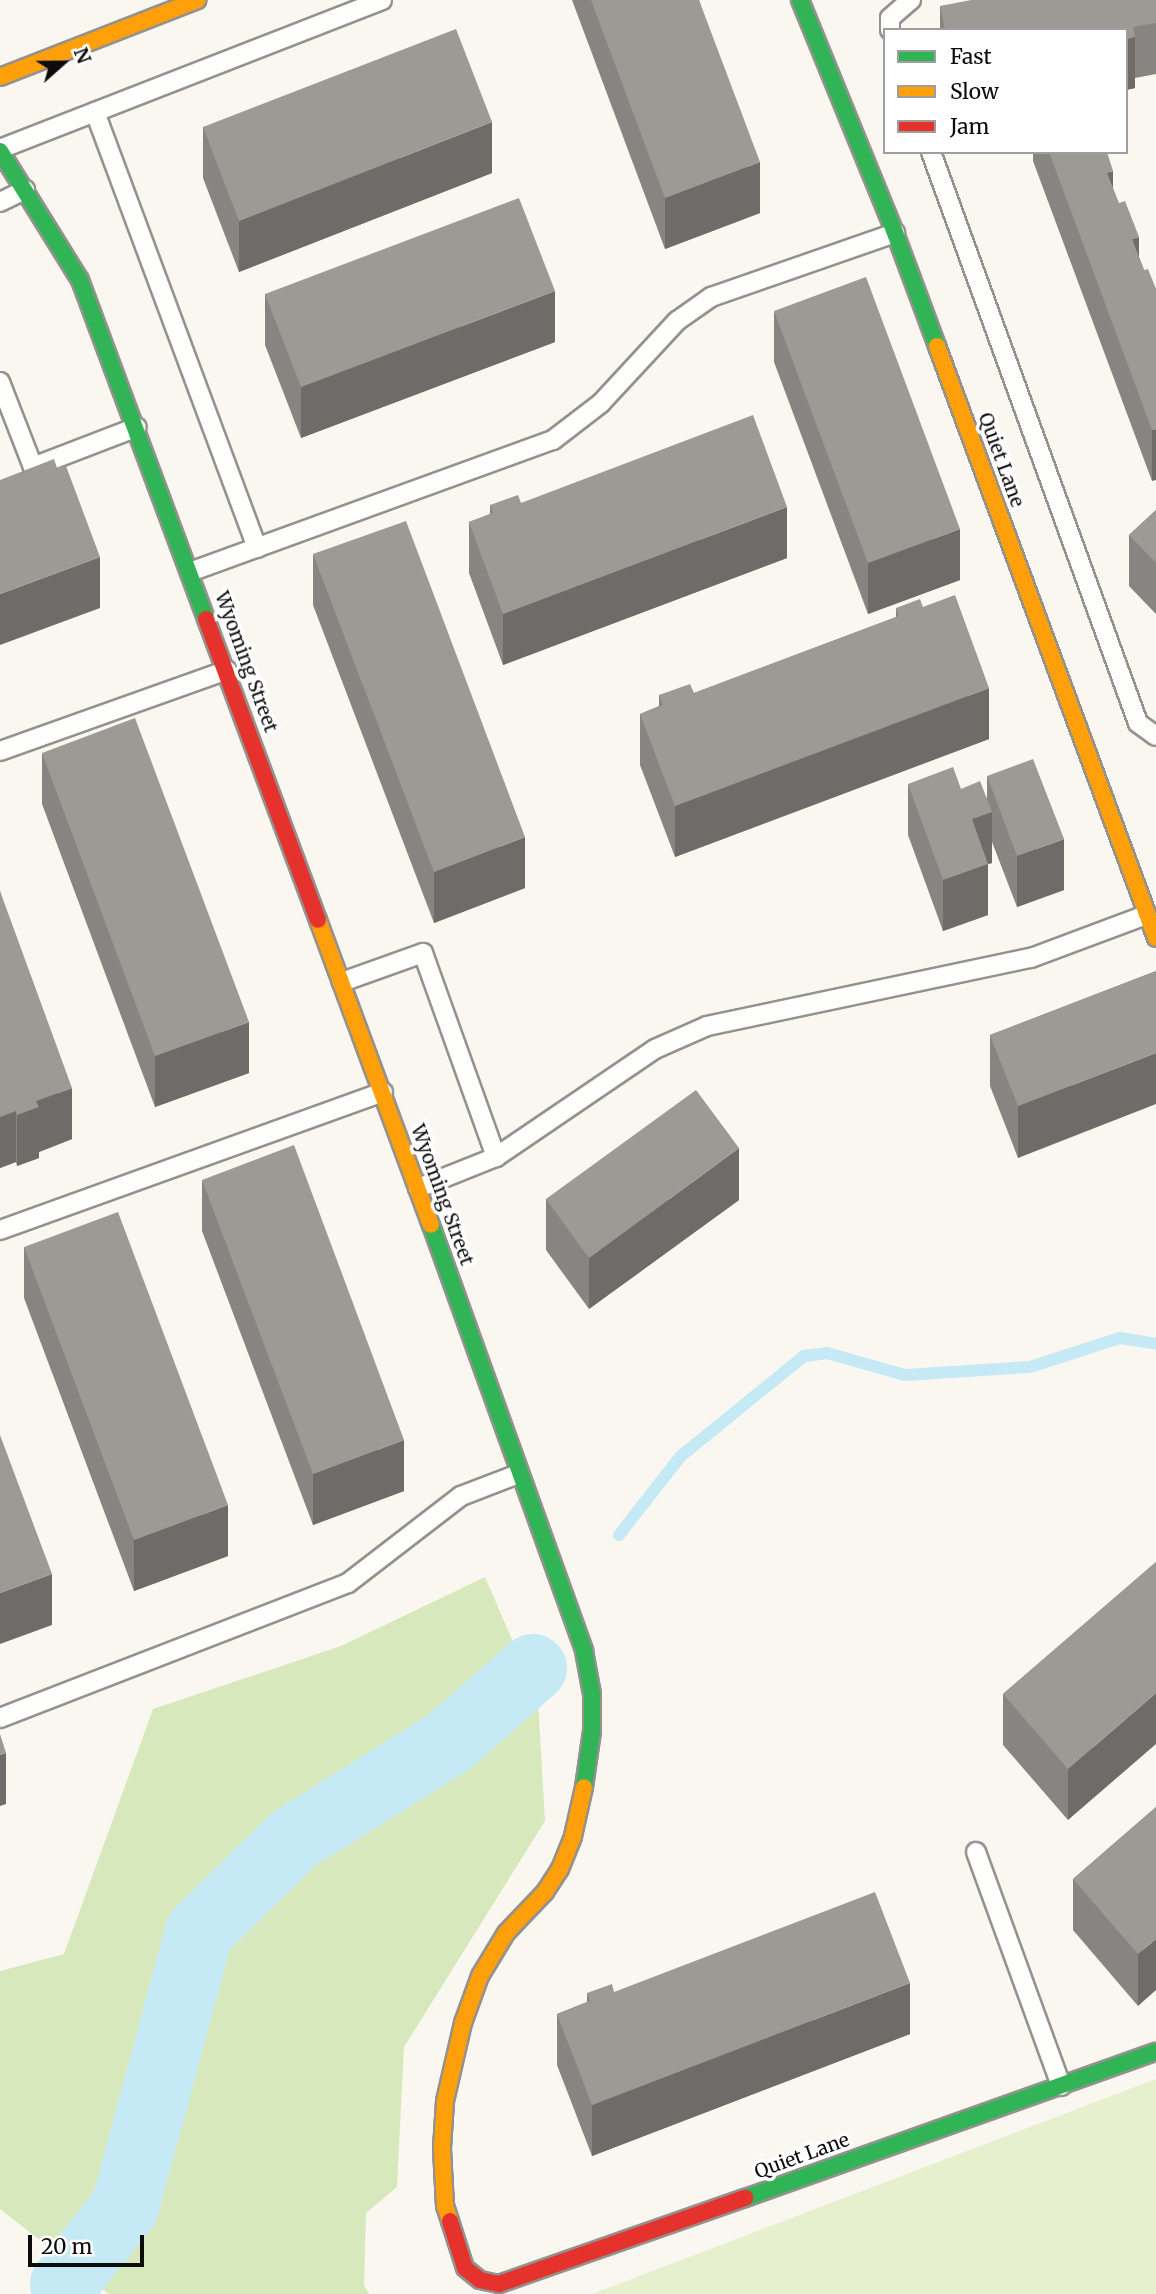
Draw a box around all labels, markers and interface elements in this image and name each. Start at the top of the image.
north arrow [28,28,98,98]
legend [883,28,1128,154]
text: Fast [950,43,992,70]
text: N [69,44,96,67]
text: Slow [950,78,999,105]
text: Jam [950,113,989,140]
street label: Quiet Lane [973,410,1029,510]
street label: Wyoming Street [210,588,282,736]
street label: Wyoming Street [406,1121,478,1269]
street label: Quiet Lane [752,2128,852,2184]
scale bar [32,2220,147,2264]
text: 20 m [41,2233,92,2260]

